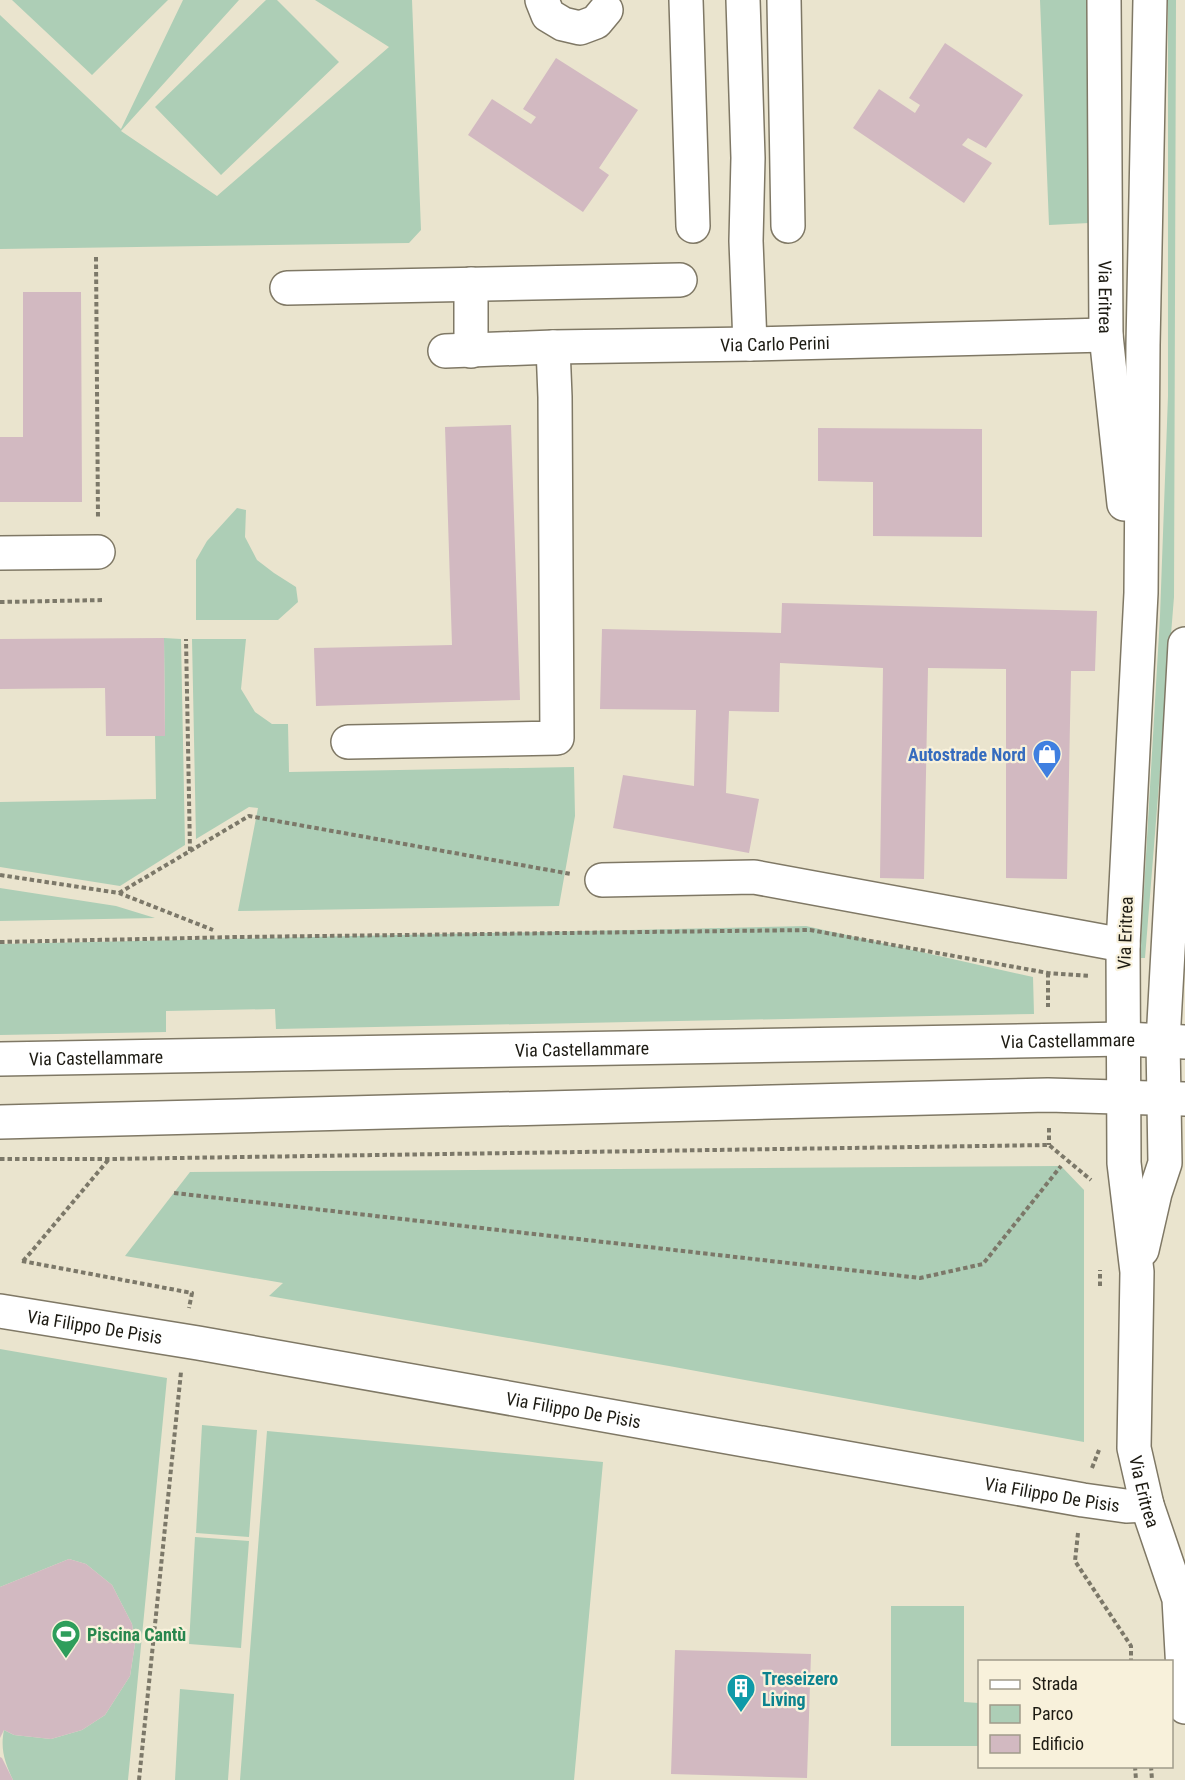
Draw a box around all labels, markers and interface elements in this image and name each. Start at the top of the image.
street label: Via Eritrea [1095,260,1116,334]
street label: Via Carlo Perini [720,331,830,355]
shop icon: Autostrade Nord [1031,738,1063,780]
place label: Autostrade Nord [908,744,1026,765]
street label: Via Eritrea [1113,896,1137,970]
street label: Via Castellammare [1001,1028,1135,1052]
street label: Via Castellammare [515,1037,649,1060]
street label: Via Castellammare [29,1046,163,1069]
street label: Via Filippo De Pisis [26,1305,164,1348]
street label: Via Filippo De Pisis [504,1387,643,1432]
street label: Via Eritrea [1126,1453,1164,1530]
street label: Via Filippo De Pisis [983,1472,1121,1516]
sports icon: Piscina Cantù [50,1618,82,1660]
place label: Piscina Cantù [87,1624,186,1645]
legend [978,1660,1173,1768]
place label: Treseizero Living [762,1668,838,1710]
building icon: Treseizero Living [725,1672,757,1714]
text: Strada [1032,1673,1078,1694]
text: Parco [1032,1703,1073,1724]
text: Edificio [1032,1733,1084,1754]

